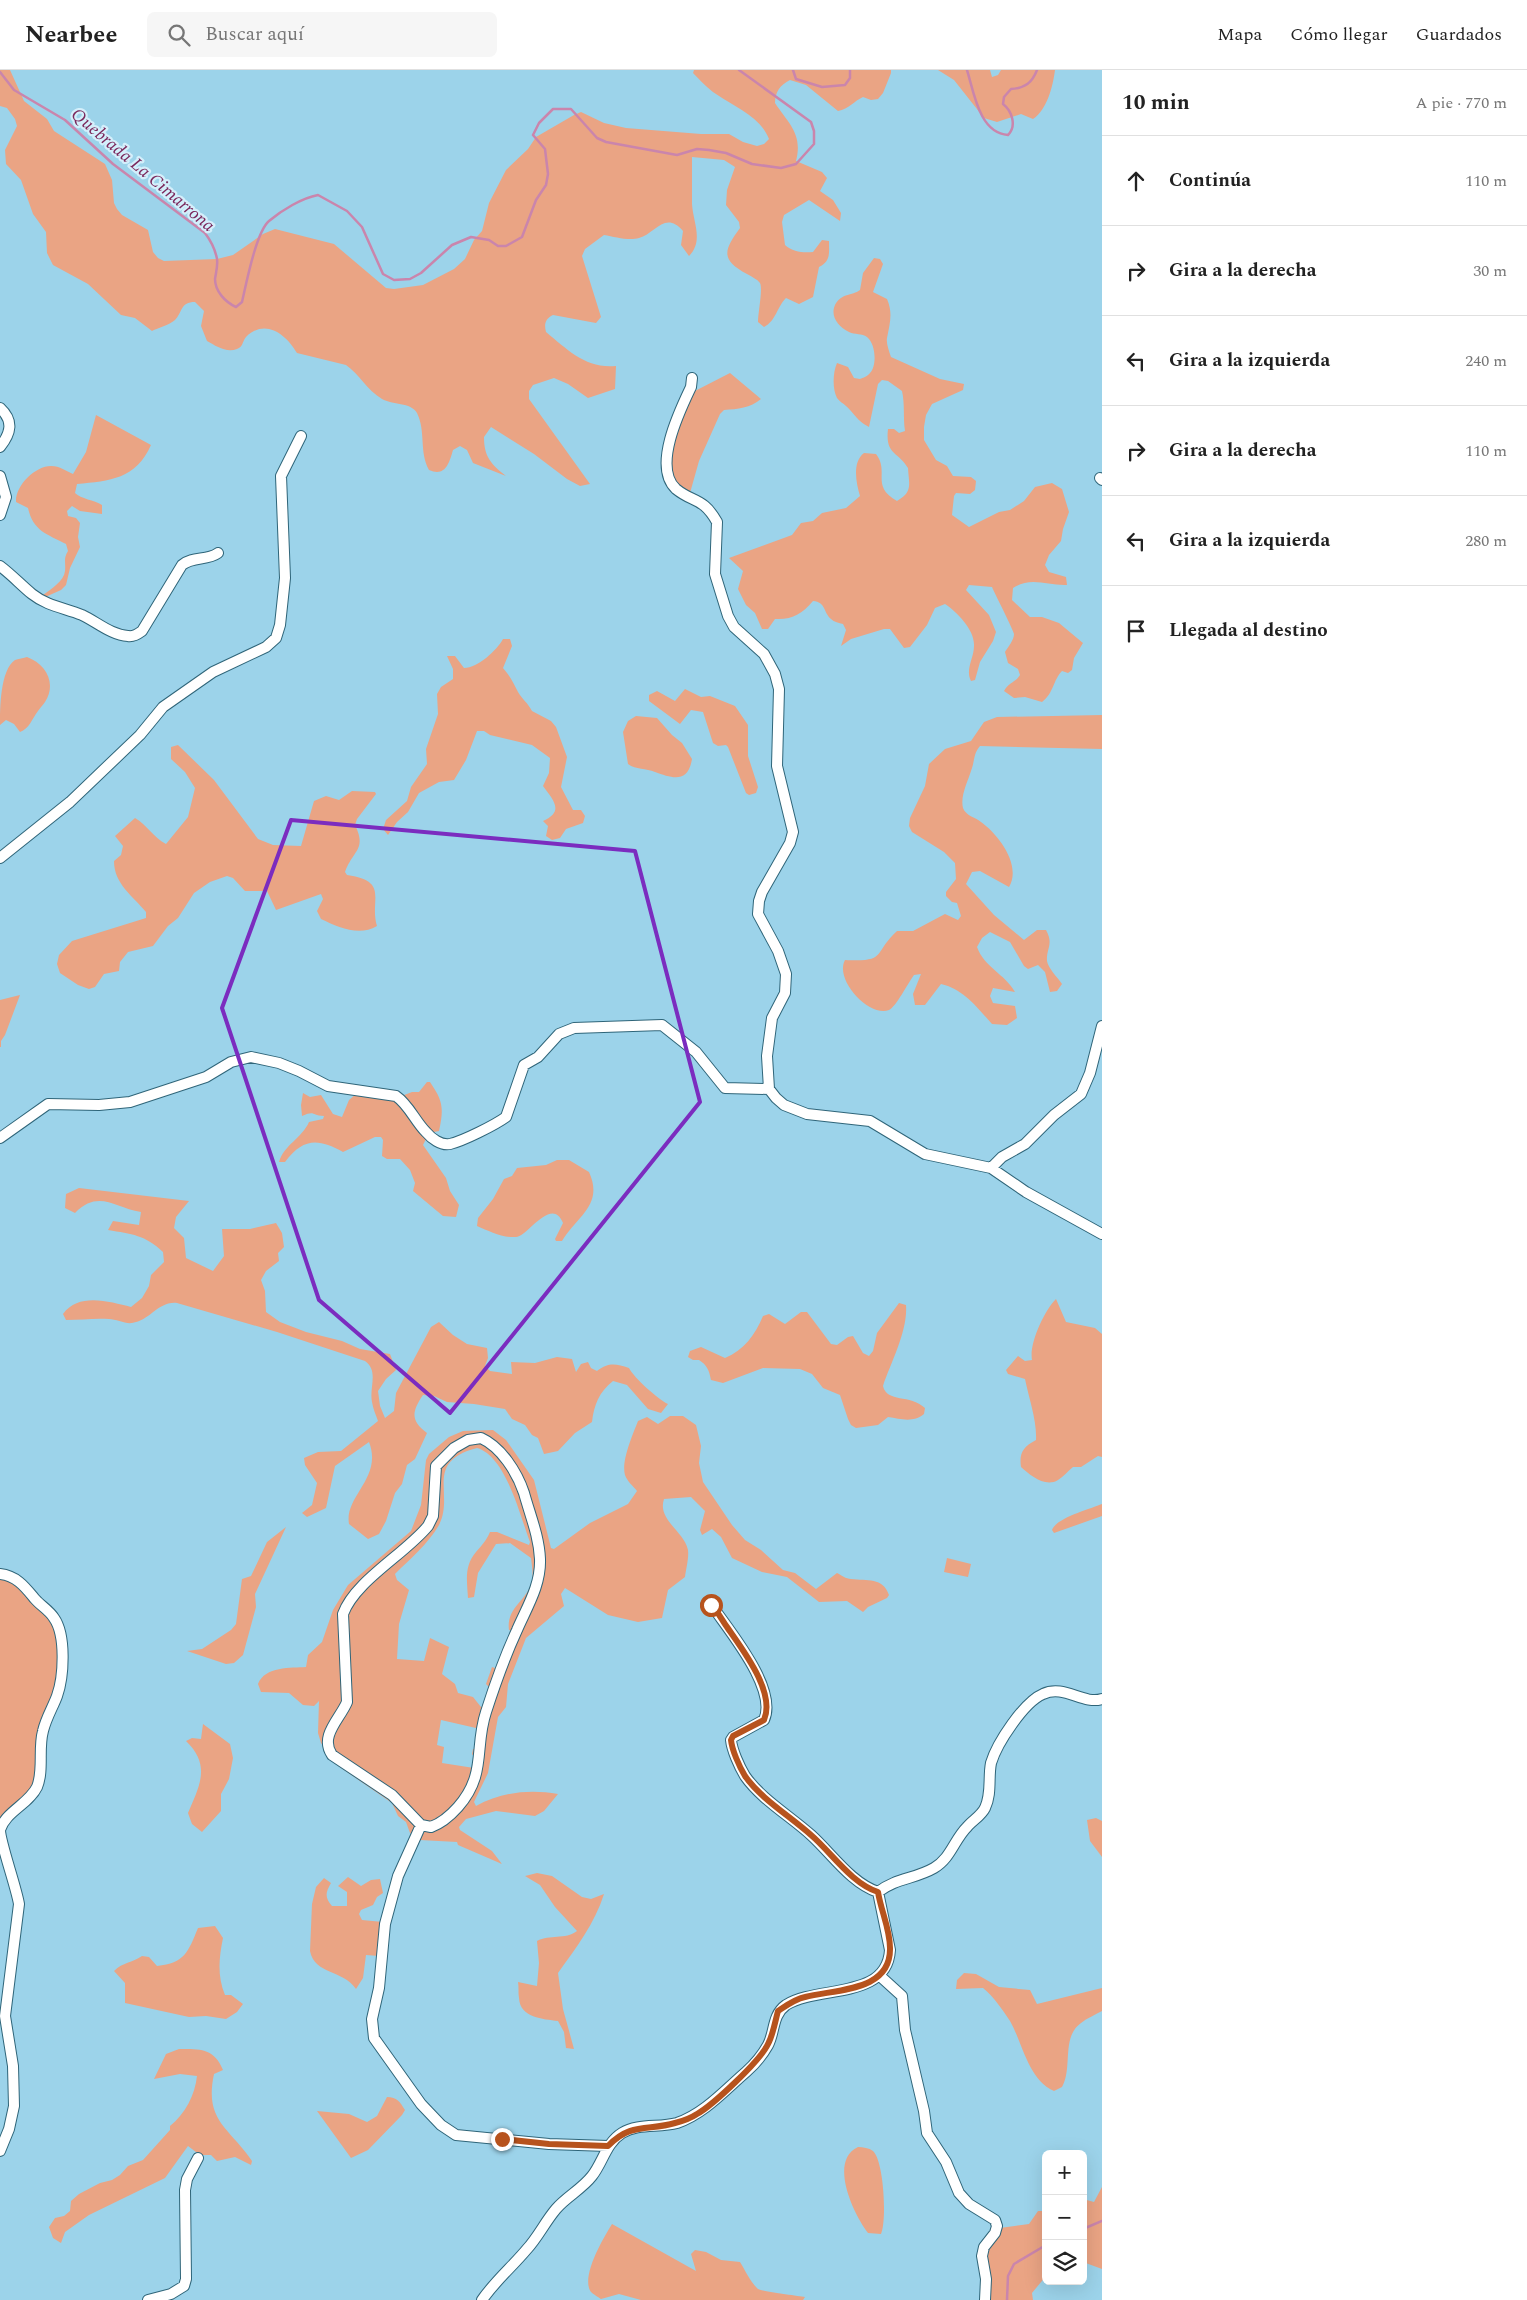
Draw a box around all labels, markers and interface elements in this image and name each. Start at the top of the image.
search box [147,12,497,57]
text: Nearbee [25,17,117,53]
text: Buscar aquí [205,20,304,49]
icon: search [165,21,193,49]
text: Mapa [1217,21,1262,48]
text: Cómo llegar [1290,21,1388,48]
text: Guardados [1416,21,1502,48]
text: 10 min [1122,87,1190,119]
text: A pie · 770 m [1415,91,1507,115]
water label: Quebrada La Cimarrona [65,101,221,239]
text: Continúa [1169,166,1251,195]
icon: ahead [1122,167,1150,195]
text: 110 m [1465,169,1507,193]
text: Gira a la derecha [1169,256,1316,285]
icon: right [1122,257,1150,285]
text: 30 m [1473,259,1507,283]
text: Gira a la izquierda [1169,346,1330,375]
icon: left [1122,347,1150,375]
text: 240 m [1465,349,1507,373]
text: Gira a la derecha [1169,436,1316,465]
icon: right [1122,437,1150,465]
text: 110 m [1465,439,1507,463]
text: Gira a la izquierda [1169,526,1330,555]
icon: left [1122,527,1150,555]
text: 280 m [1465,529,1507,553]
text: Llegada al destino [1169,616,1328,645]
icon: arrive [1122,617,1150,645]
route start [700,1594,723,1617]
route end [491,2128,514,2151]
map controls [1042,2150,1087,2285]
button: + [1042,2150,1087,2195]
button: − [1042,2195,1087,2240]
button: layers [1042,2240,1087,2285]

